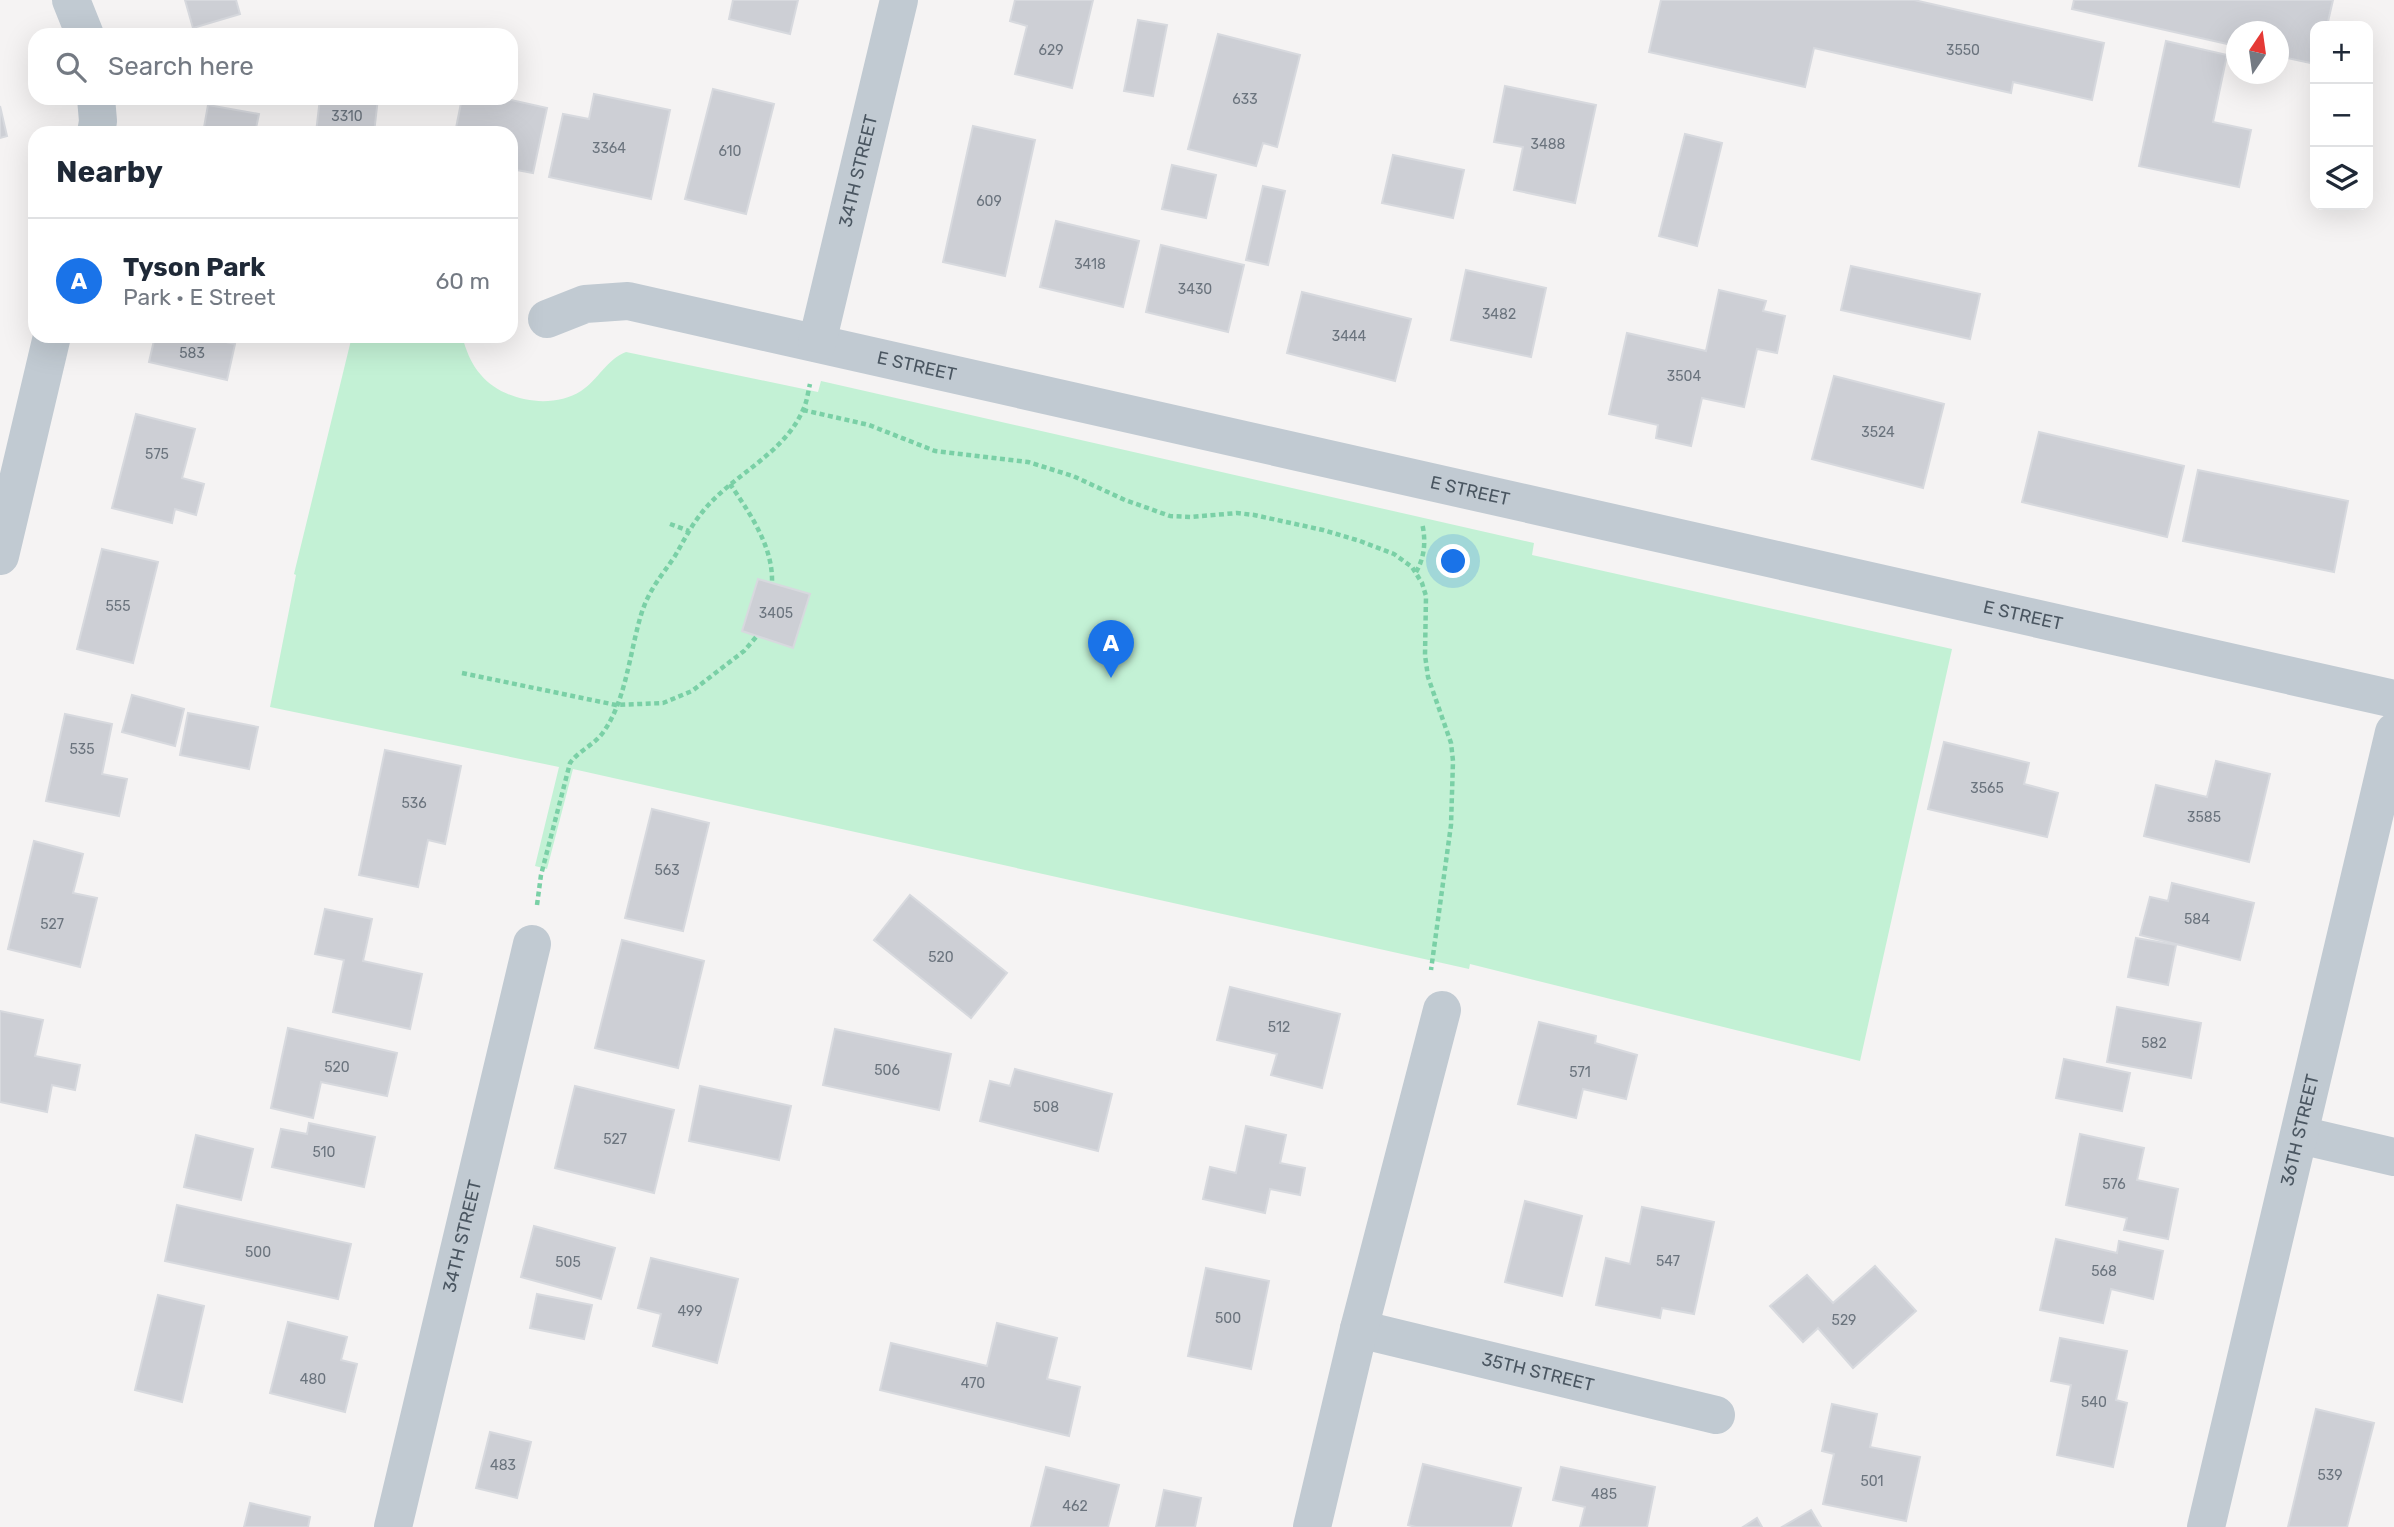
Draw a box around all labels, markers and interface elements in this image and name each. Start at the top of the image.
north arrow [2226,21,2289,84]
map controls [2310,21,2373,210]
button: + [2310,21,2373,84]
search box [28,28,518,105]
house number: 629 [1039,42,1063,59]
house number: 3550 [1946,42,1980,59]
icon: search [52,48,90,86]
text: Search here [108,51,254,82]
button: − [2310,84,2373,147]
house number: 633 [1232,91,1258,108]
house number: 3310 [331,108,363,125]
street label: 34TH STREET [834,112,882,229]
house number: 3488 [1531,136,1566,153]
house number: 3364 [592,140,626,157]
house number: 610 [719,143,742,160]
button: layers [2310,147,2373,210]
text: Nearby [56,154,163,190]
house number: 609 [976,193,1002,210]
text: Tyson Park [123,252,266,283]
house number: 3418 [1074,256,1106,273]
text: A [71,267,87,295]
text: 60 m [435,267,490,295]
house number: 3430 [1178,281,1212,298]
text: Park · E Street [123,283,276,311]
house number: 3482 [1482,306,1516,323]
house number: 3444 [1332,328,1367,345]
house number: 583 [179,345,205,362]
street label: E STREET [875,346,959,386]
house number: 3504 [1667,368,1701,385]
house number: 3524 [1861,424,1895,441]
house number: 575 [145,446,169,463]
street label: E STREET [1428,471,1512,510]
your location [1436,544,1470,578]
street label: E STREET [1981,596,2065,635]
house number: 555 [106,598,130,615]
house number: 3405 [759,605,793,622]
pin: A [1088,620,1134,678]
house number: 535 [69,741,95,758]
house number: 3565 [1970,780,2004,797]
house number: 536 [401,795,427,812]
house number: 3585 [2187,809,2221,826]
house number: 563 [654,862,680,879]
house number: 584 [2184,911,2210,928]
house number: 527 [40,916,64,933]
house number: 520 [928,949,954,966]
house number: 512 [1268,1019,1290,1036]
house number: 582 [2141,1035,2167,1052]
house number: 520 [324,1059,350,1076]
house number: 506 [874,1062,900,1079]
house number: 571 [1569,1064,1591,1081]
street label: 36TH STREET [2276,1072,2324,1188]
house number: 508 [1033,1099,1059,1116]
house number: 527 [603,1131,627,1148]
house number: 510 [313,1144,336,1161]
house number: 576 [2102,1176,2126,1193]
street label: 34TH STREET [438,1178,486,1295]
house number: 500 [245,1244,271,1261]
house number: 547 [1656,1253,1680,1270]
house number: 505 [555,1254,581,1271]
house number: 568 [2091,1263,2117,1280]
house number: 499 [677,1303,703,1320]
house number: 500 [1215,1310,1241,1327]
house number: 529 [1832,1312,1856,1329]
street label: 35TH STREET [1479,1348,1596,1396]
house number: 480 [300,1371,326,1388]
house number: 470 [961,1375,985,1392]
house number: 540 [2081,1394,2107,1411]
house number: 483 [490,1457,516,1474]
house number: 539 [2317,1467,2343,1484]
house number: 501 [1860,1473,1884,1490]
house number: 485 [1591,1486,1617,1503]
house number: 462 [1062,1498,1088,1515]

